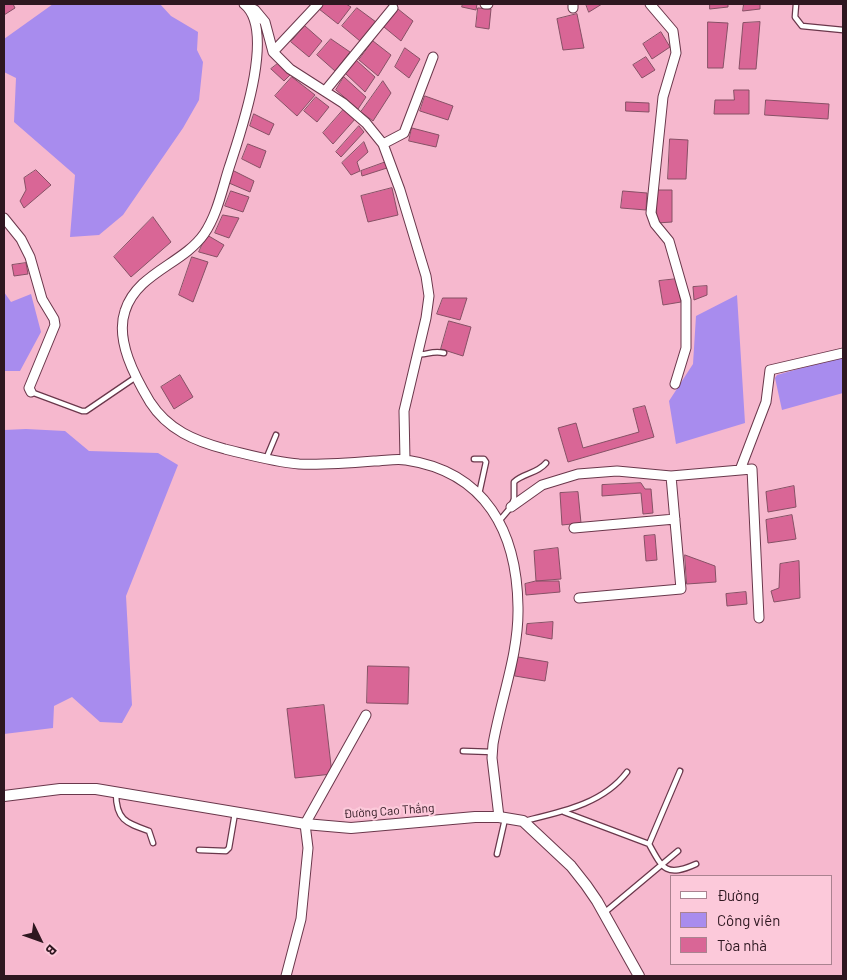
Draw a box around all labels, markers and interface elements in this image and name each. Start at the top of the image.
street label: Đường Cao Thắng [343,801,435,821]
legend [670,875,832,965]
text: Đường [717,886,759,904]
text: Công viên [717,911,780,929]
north arrow [15,915,65,965]
text: Tòa nhà [717,936,767,954]
text: B [42,941,61,959]

